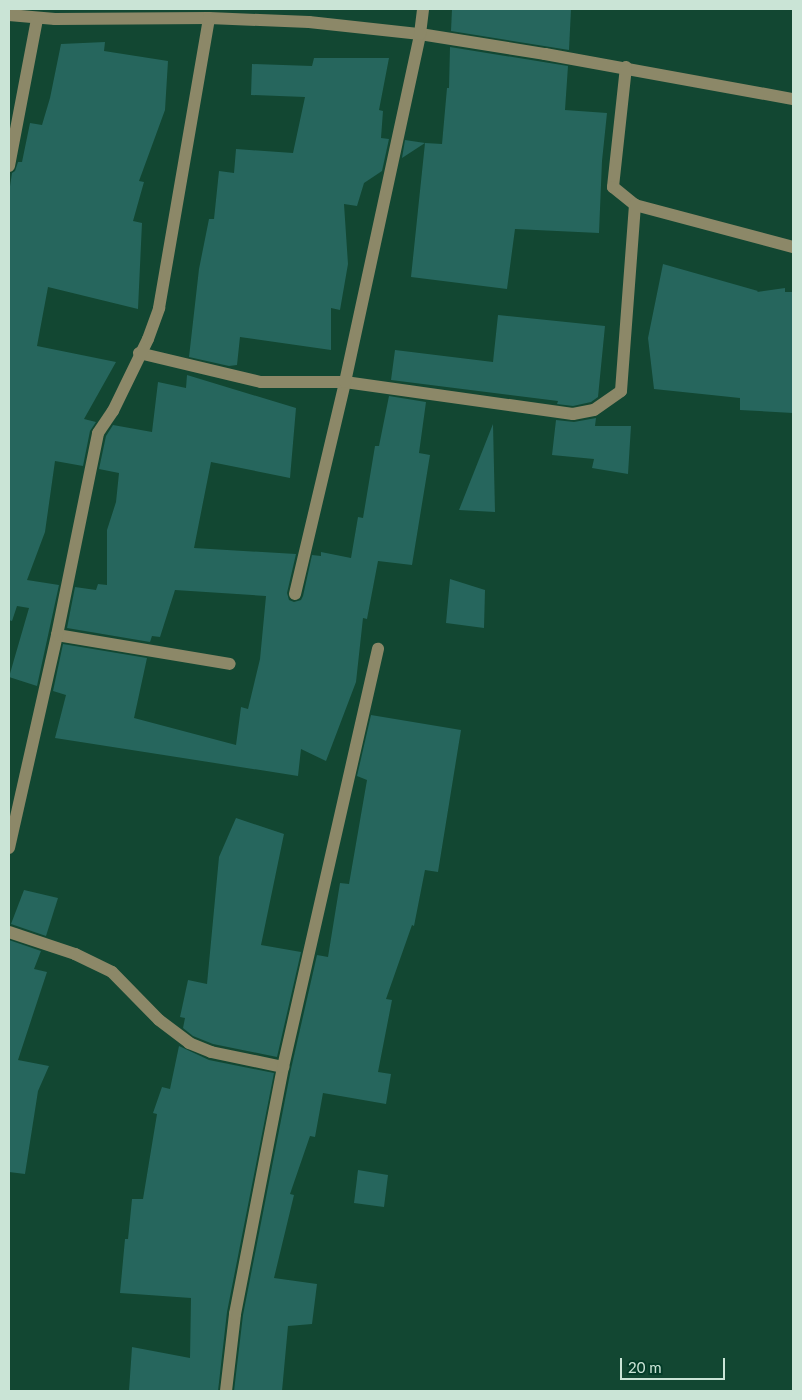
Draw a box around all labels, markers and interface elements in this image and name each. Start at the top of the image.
scale bar [622,1348,727,1380]
text: 20 m [628,1358,662,1376]

